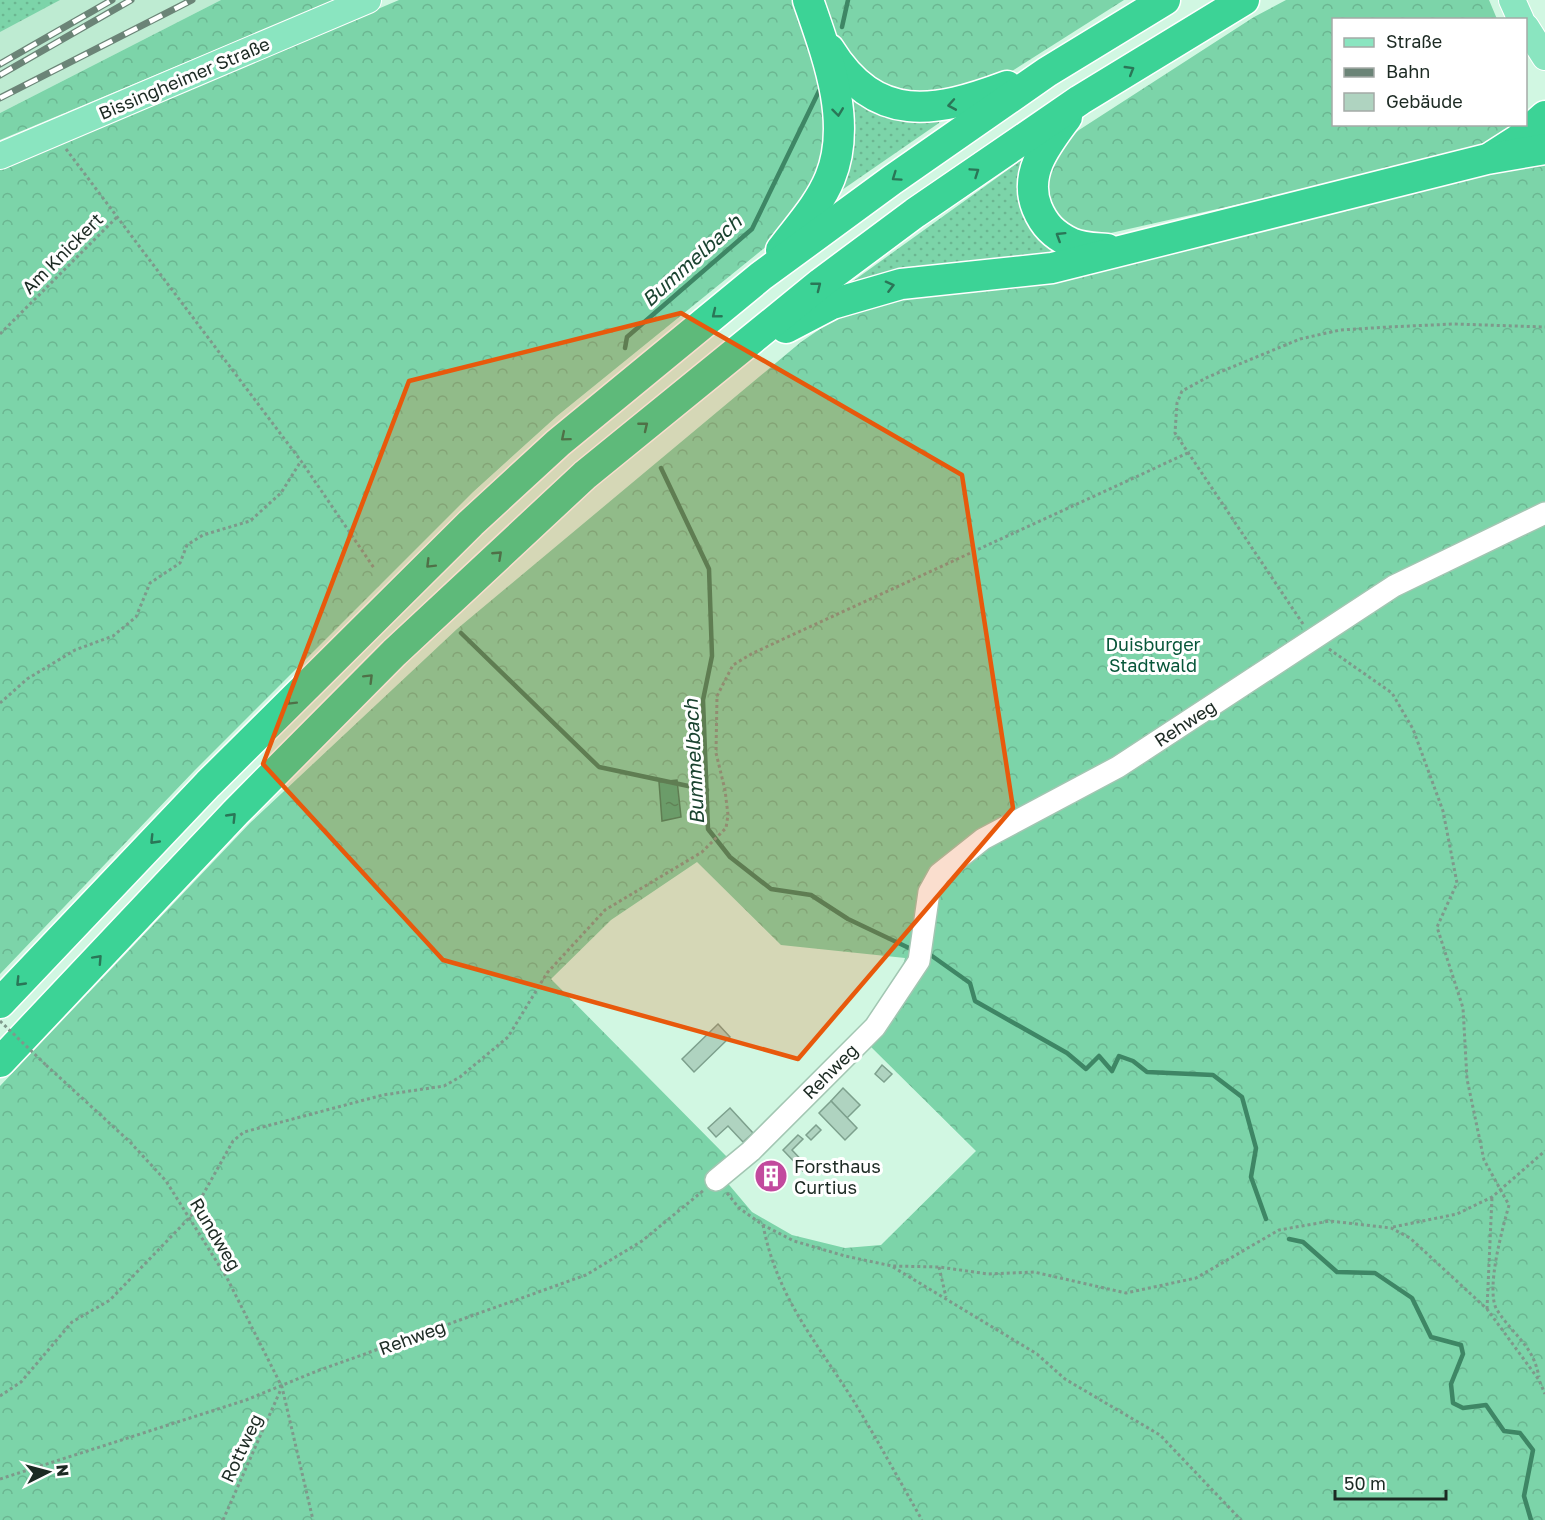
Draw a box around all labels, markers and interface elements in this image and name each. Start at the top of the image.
legend [1332,18,1527,126]
text: Straße [1386,30,1442,52]
street label: Bissingheimer Straße [95,32,273,124]
text: Bahn [1386,60,1430,82]
one-way arrow [1124,65,1134,77]
text: Gebäude [1386,90,1463,112]
one-way arrow [947,98,957,110]
one-way arrow [831,108,843,117]
one-way arrow [969,168,980,179]
one-way arrow [891,170,902,181]
street label: Am Knickert [17,208,107,298]
water label: Bummelbach [636,209,746,311]
one-way arrow [1056,232,1066,244]
one-way arrow [885,281,895,294]
one-way arrow [811,282,822,293]
one-way arrow [711,306,722,317]
one-way arrow [637,423,648,434]
one-way arrow [561,430,572,441]
one-way arrow [491,551,501,562]
one-way arrow [426,557,436,568]
park label: Duisburger Stadtwald [1105,633,1201,676]
one-way arrow [362,675,373,685]
one-way arrow [288,694,299,705]
street label: Rehweg [1150,695,1220,751]
water label: Bummelbach [678,698,708,825]
one-way arrow [225,813,236,824]
one-way arrow [151,833,162,844]
one-way arrow [91,955,102,965]
one-way arrow [16,975,27,985]
street label: Rehweg [798,1039,862,1103]
place label: Forsthaus Curtius [794,1155,881,1198]
building icon: Forsthaus Curtius [753,1158,789,1194]
street label: Rundweg [186,1194,246,1274]
street label: Rehweg [376,1315,448,1359]
street label: Rottweg [216,1410,266,1486]
north arrow [18,1442,78,1502]
text: N [52,1463,73,1478]
scale bar [1335,1463,1446,1501]
text: 50 m [1344,1472,1386,1494]

